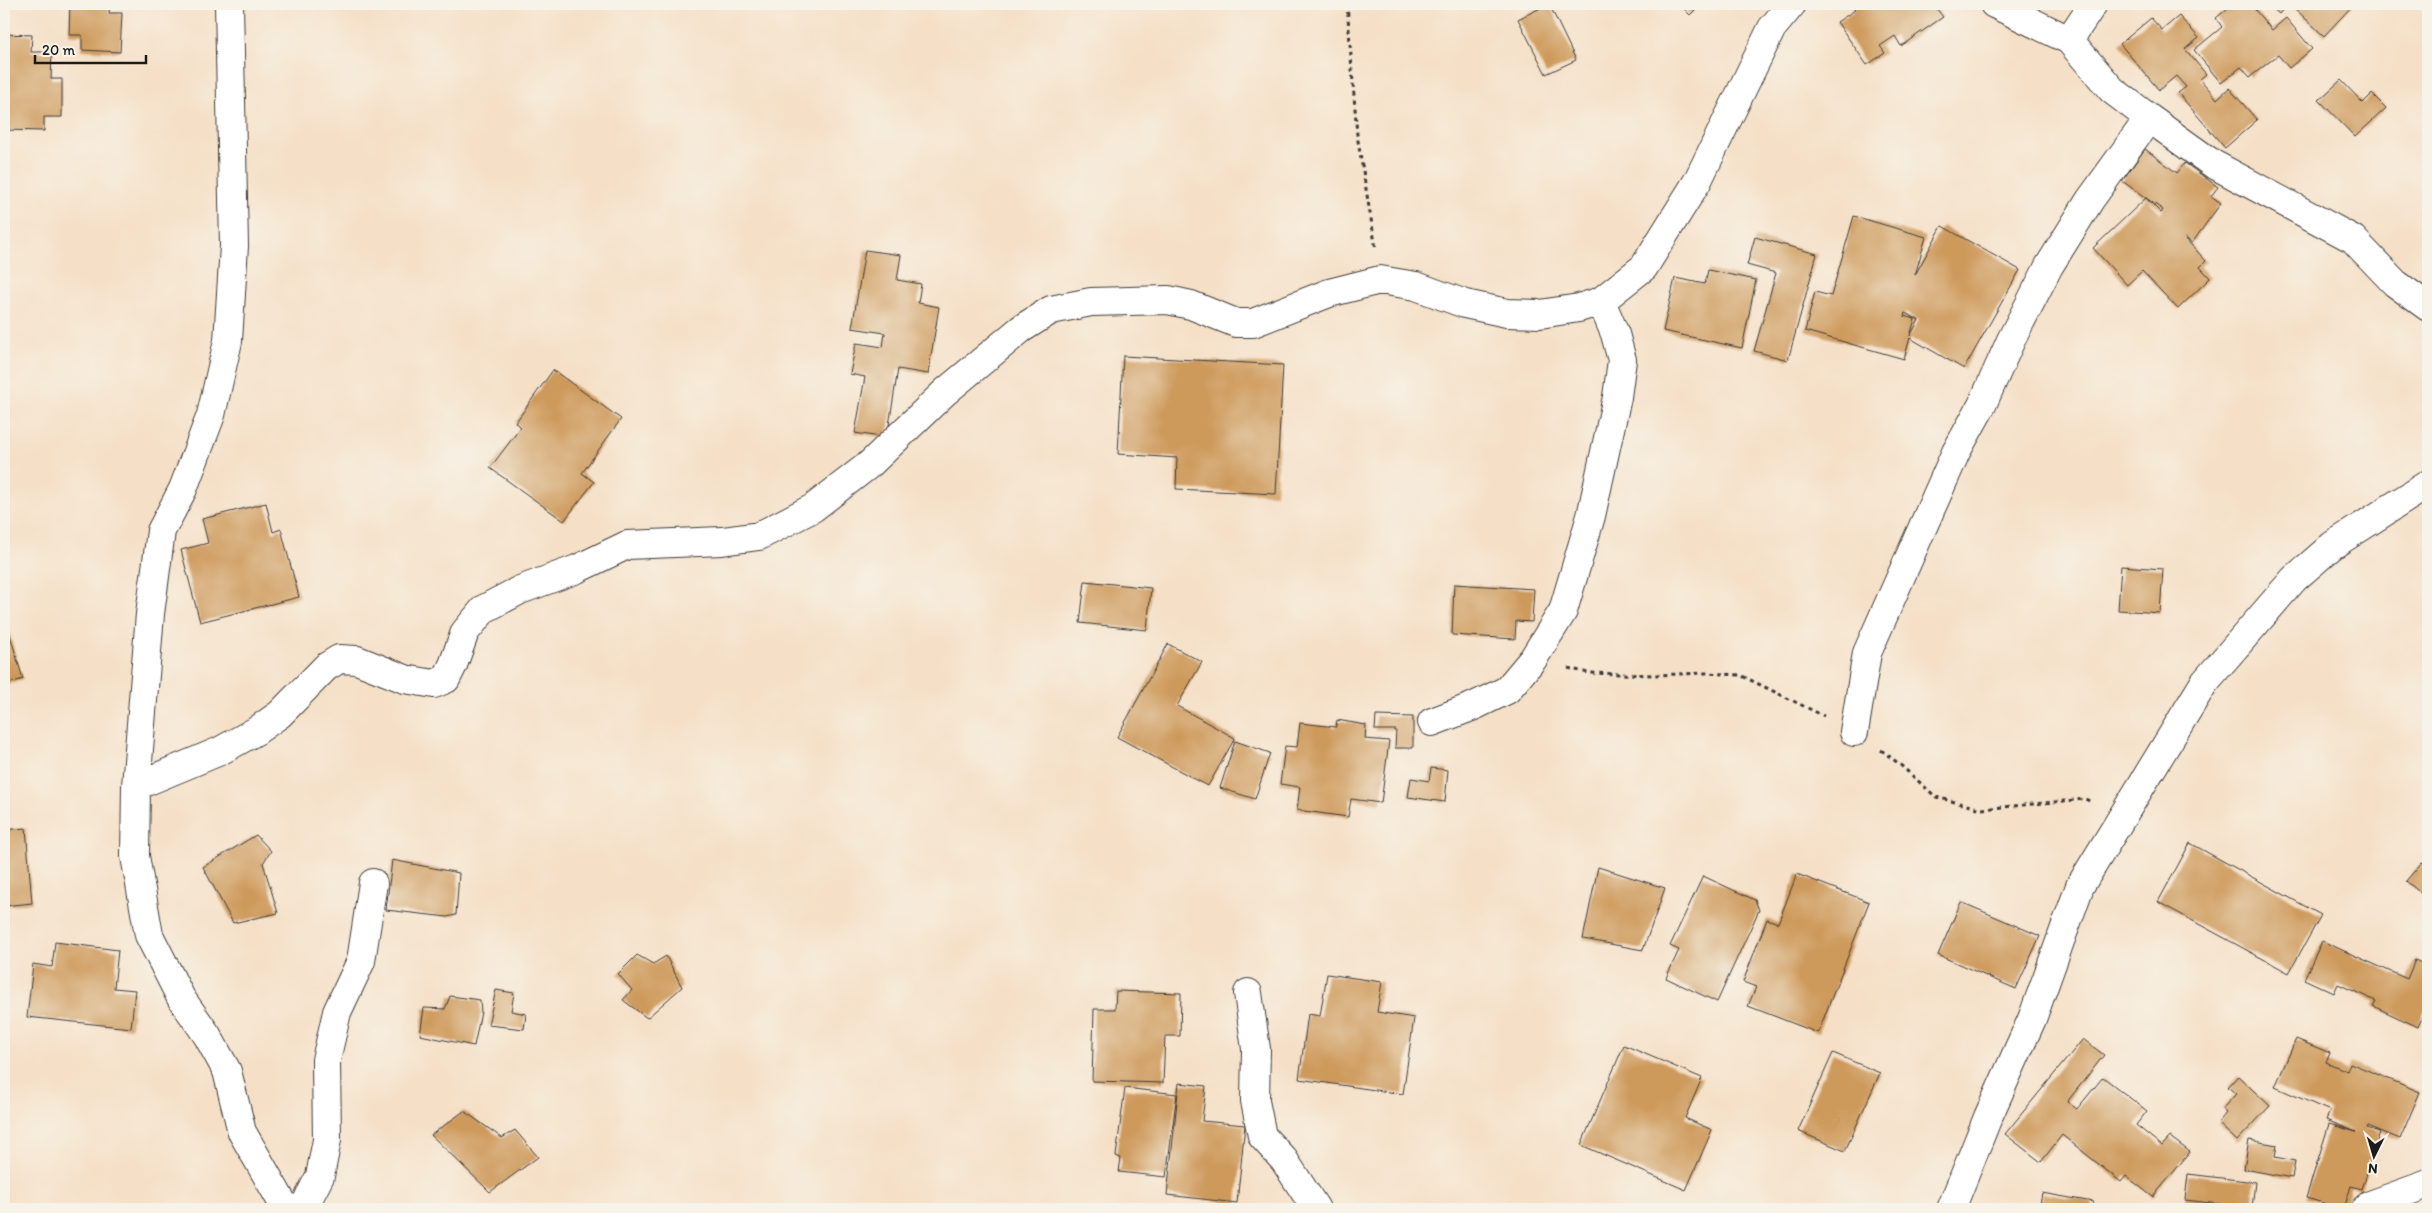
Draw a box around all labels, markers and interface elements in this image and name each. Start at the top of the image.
scale bar [35,32,146,64]
text: 20 m [42,41,76,59]
north arrow [2350,1130,2400,1180]
text: N [2367,1160,2378,1177]

